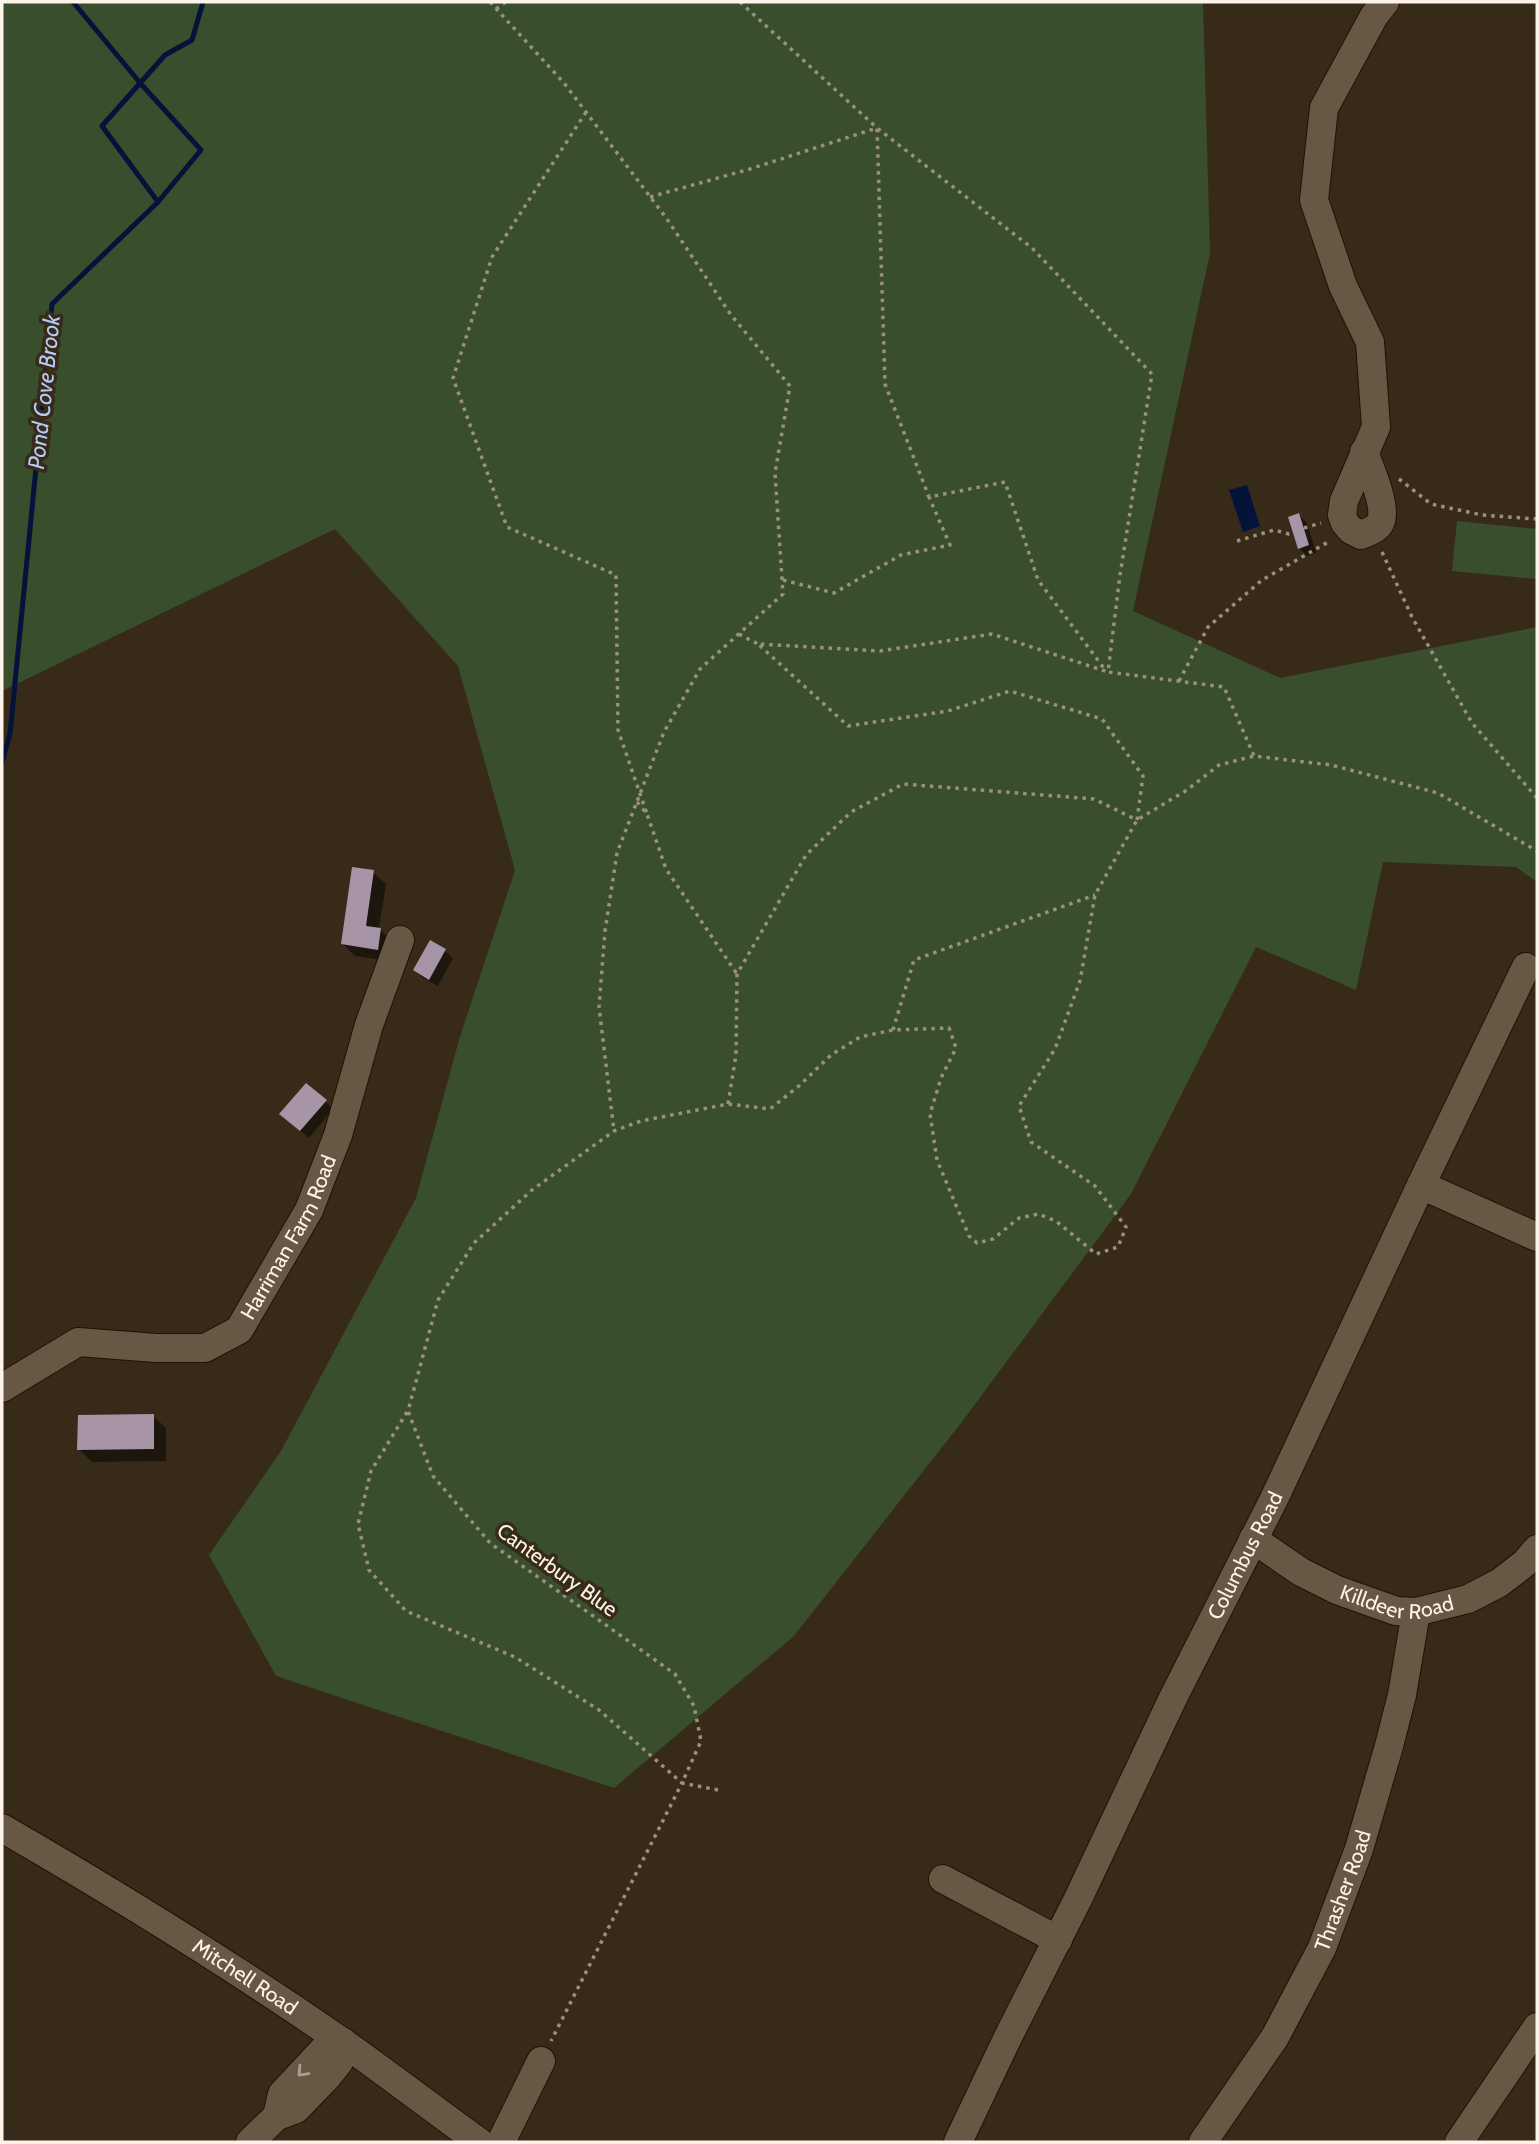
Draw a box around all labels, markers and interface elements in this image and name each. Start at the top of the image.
water label: Pond Cove Brook [22,312,66,471]
street label: Harriman Farm Road [235,1151,341,1324]
street label: Columbus Road [1202,1487,1288,1624]
street label: Canterbury Blue [492,1518,623,1622]
street label: Killdeer Road [1337,1579,1456,1624]
street label: Thrasher Road [1309,1827,1376,1954]
street label: Mitchell Road [188,1933,302,2020]
one-way arrow [298,2064,310,2077]

